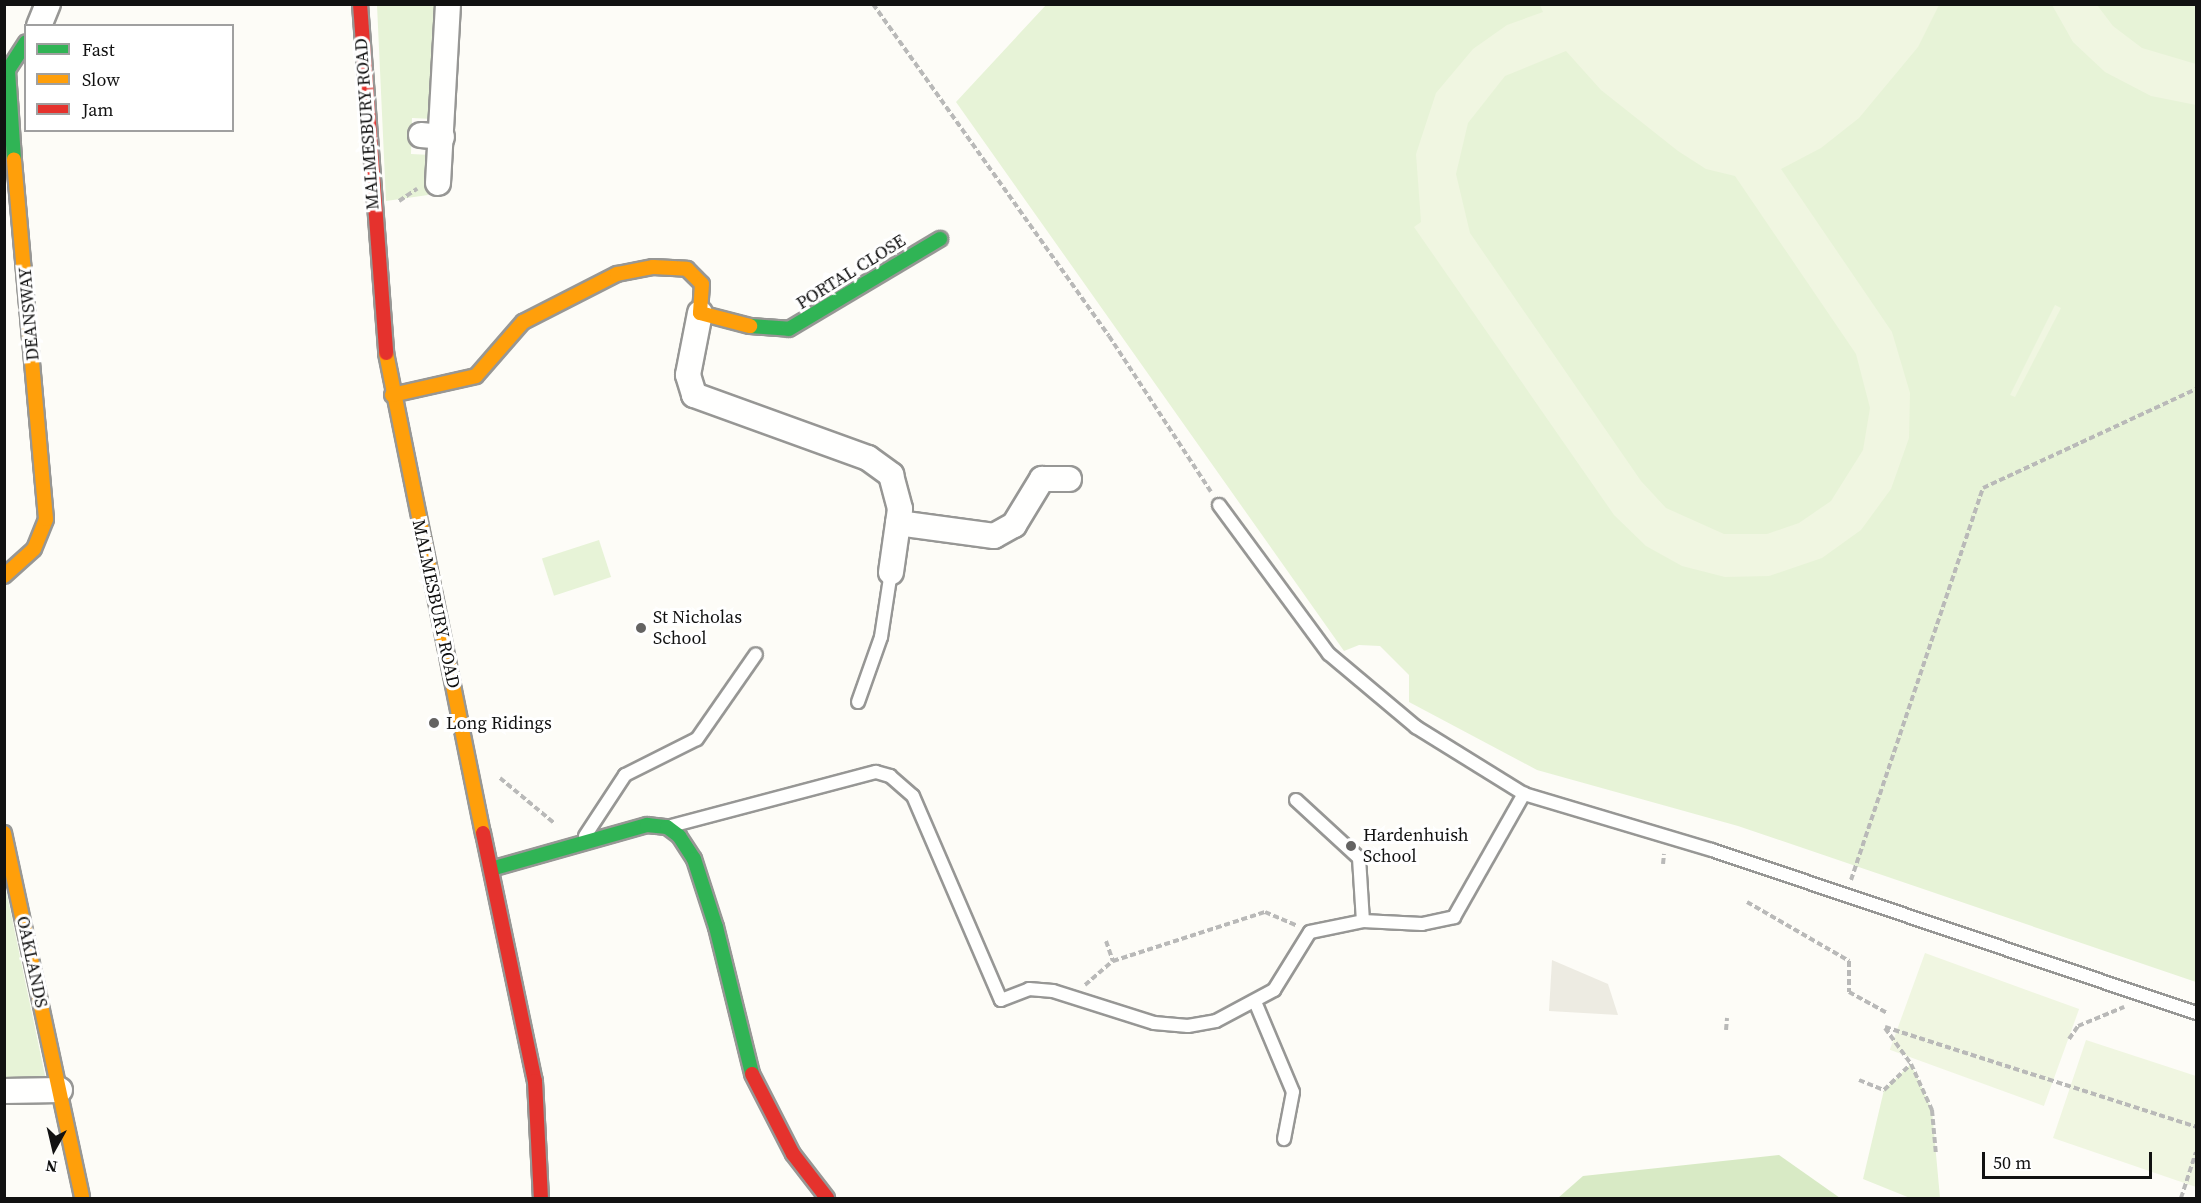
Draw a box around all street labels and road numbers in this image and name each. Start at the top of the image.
street label: MALMESBURY ROAD [350,37,384,211]
street label: PORTAL CLOSE [792,230,910,314]
street label: DEANSWAY [14,266,44,362]
street label: MALMESBURY ROAD [408,517,464,691]
street label: OAKLANDS [12,914,52,1010]

